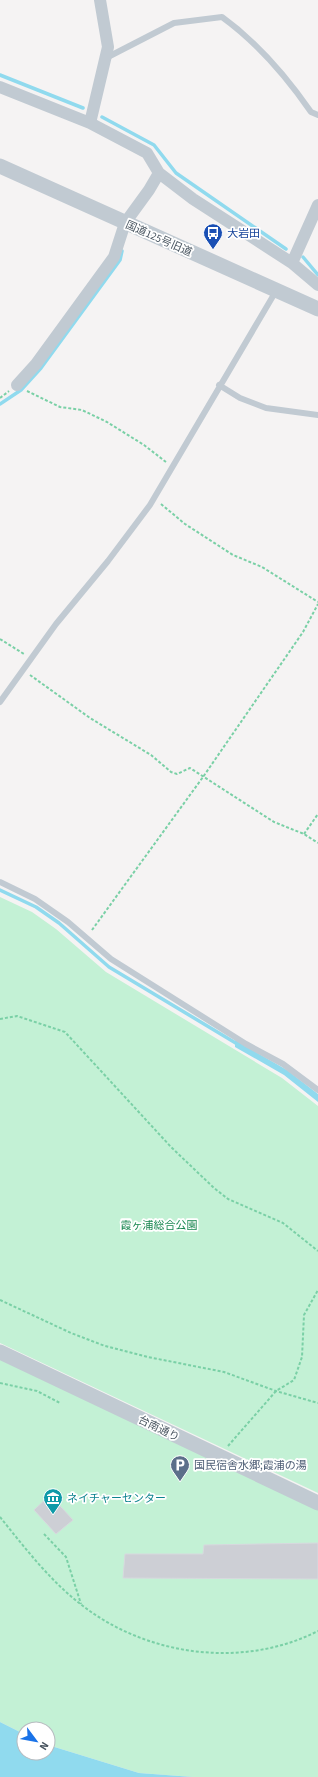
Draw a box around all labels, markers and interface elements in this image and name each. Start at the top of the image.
street label: 国道125号旧道 [123,217,194,260]
bus stop icon: 大岩田 [202,222,224,250]
place label: 大岩田 [227,226,260,241]
park label: 霞ヶ浦総合公園 [121,1218,198,1233]
street label: 台南通り [136,1412,182,1445]
parking icon: 国民宿舎水郷;霞浦の湯 [169,1454,191,1482]
place label: 国民宿舎水郷;霞浦の湯 [194,1458,307,1473]
museum icon: ネイチャーセンター [42,1487,64,1515]
place label: ネイチャーセンター [67,1491,166,1506]
north arrow [16,1721,56,1761]
text: N [36,1739,52,1753]

